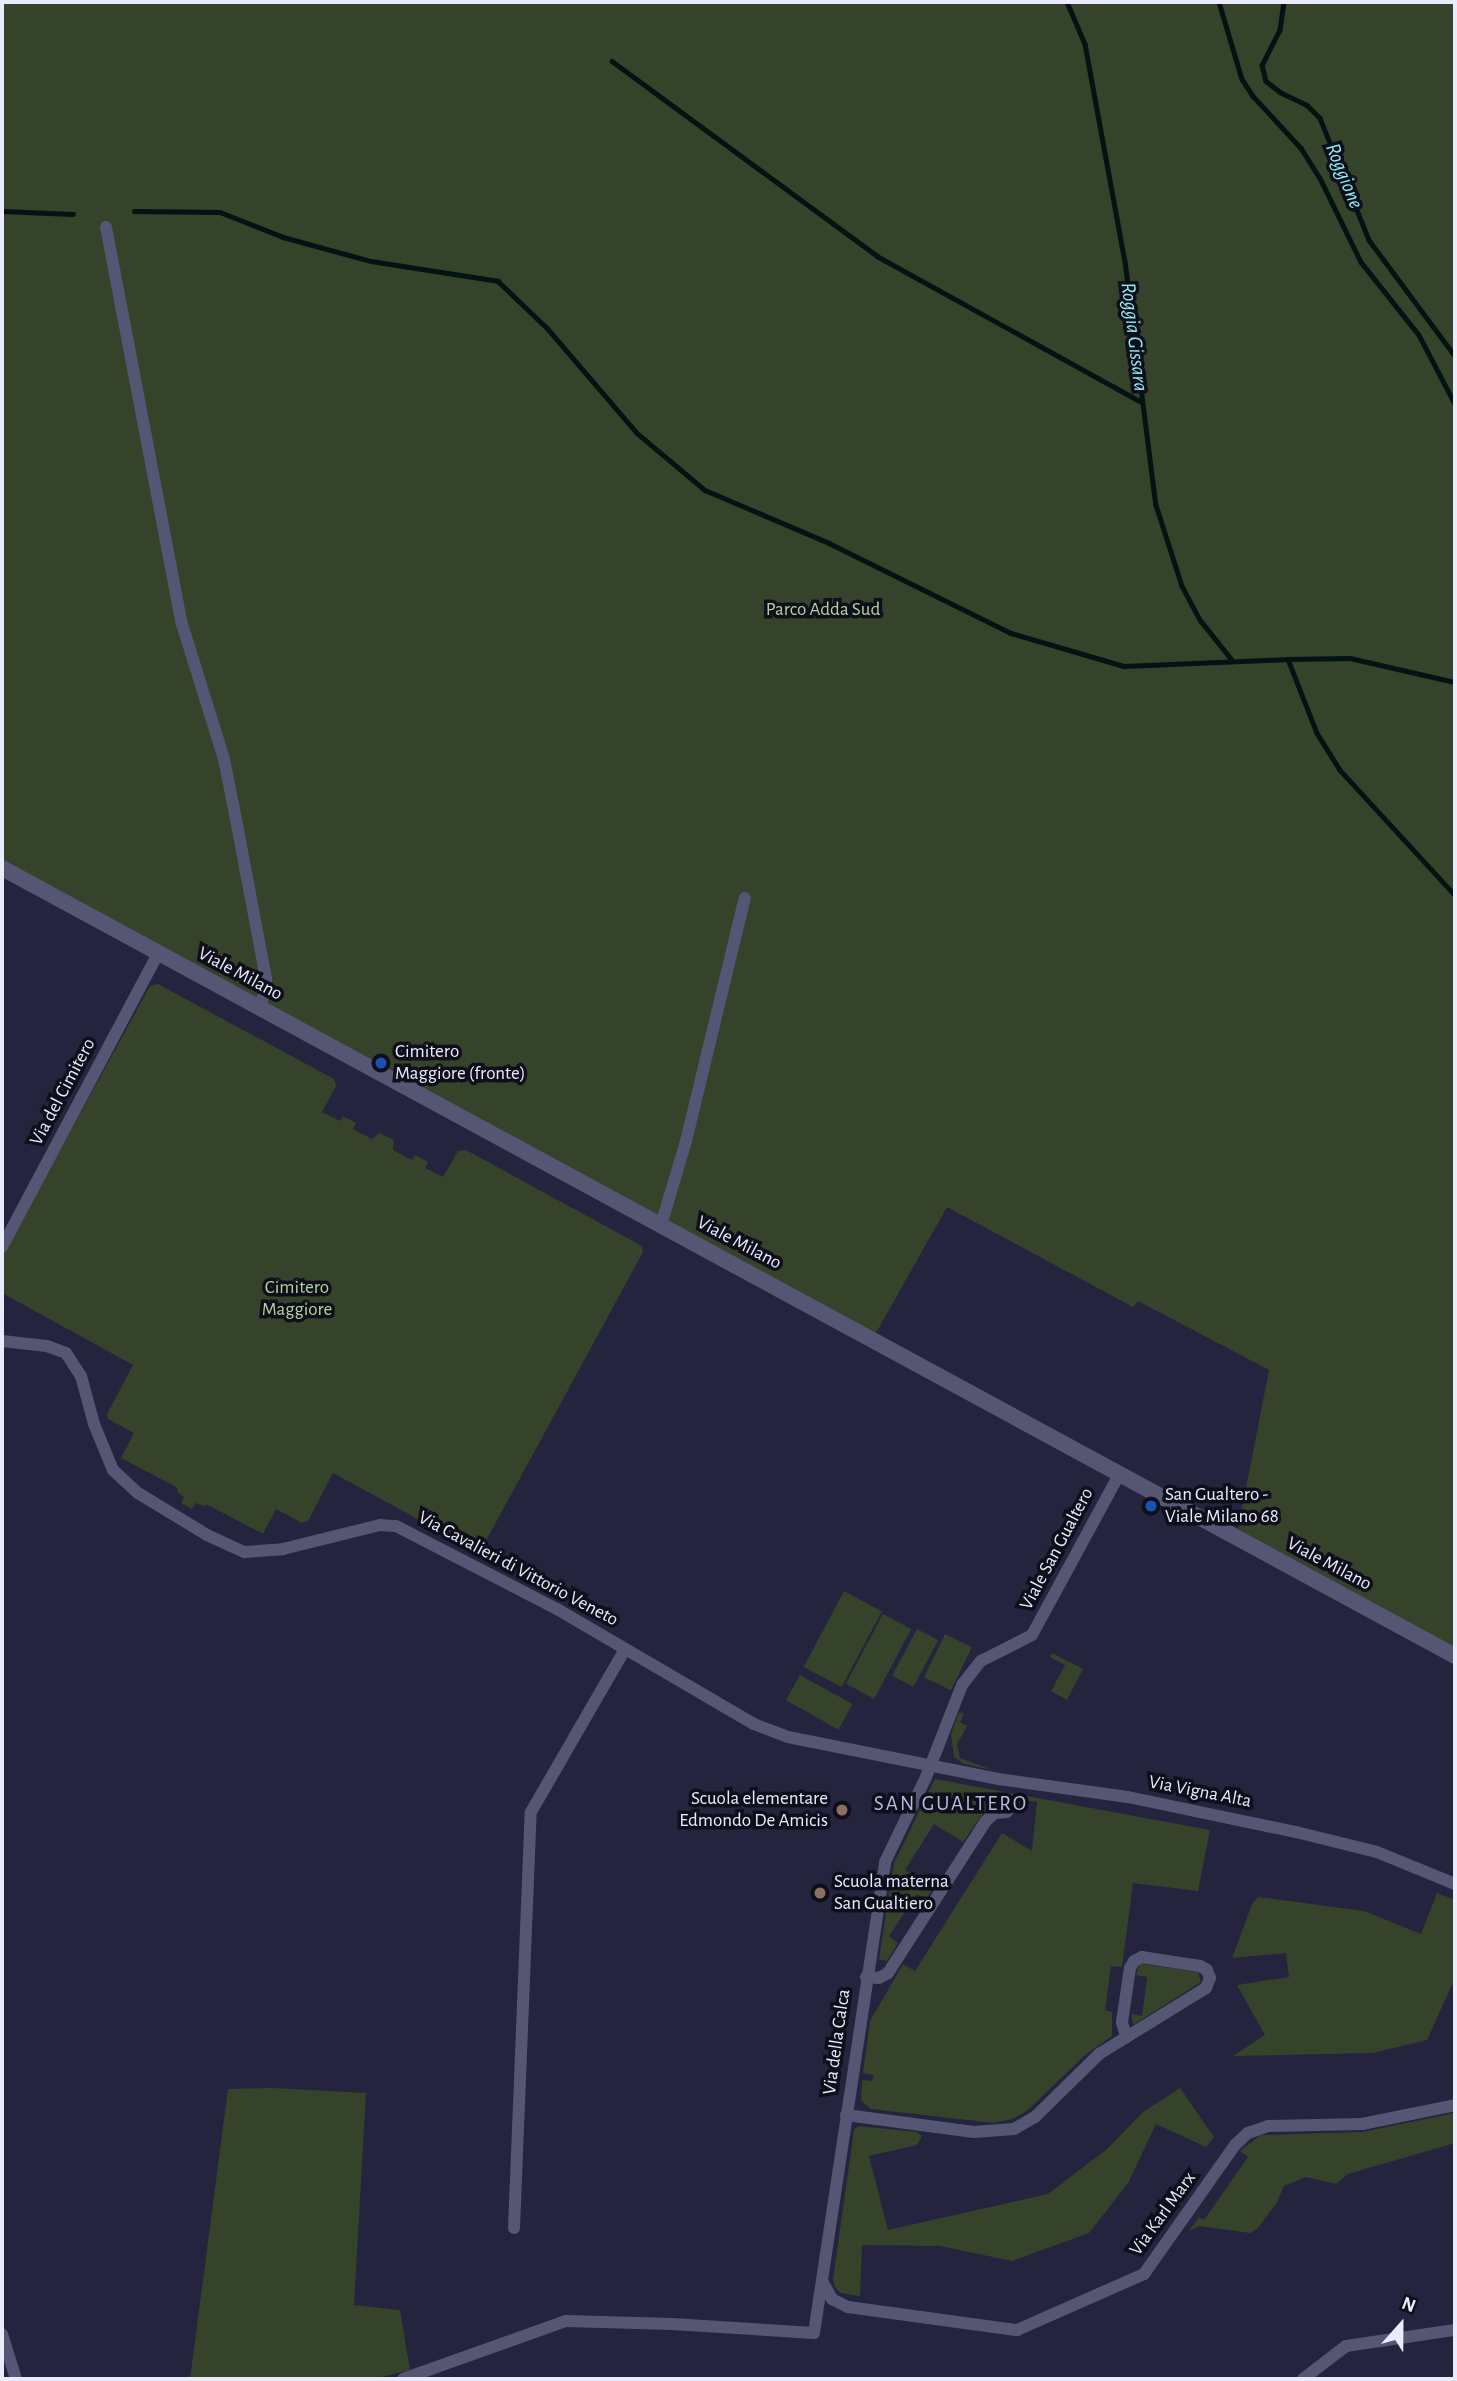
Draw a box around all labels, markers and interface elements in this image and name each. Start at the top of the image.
water label: Roggione [1319,140,1369,212]
water label: Roggia Gissara [1115,281,1153,393]
park label: Parco Adda Sud [766,599,880,621]
street label: Viale Milano [194,942,286,1006]
street label: Via del Cimitero [25,1035,101,1149]
place label: Cimitero Maggiore (fronte) [395,1041,525,1085]
marker: Cimitero Maggiore (fronte) [373,1055,389,1071]
street label: Viale Milano [693,1211,785,1275]
park label: Cimitero Maggiore [262,1277,332,1321]
street label: Viale San Gualtero [1015,1484,1099,1614]
place label: San Gualtero - Viale Milano 68 [1165,1484,1279,1528]
marker: San Gualtero - Viale Milano 68 [1143,1498,1159,1514]
street label: Via Cavalieri di Vittorio Veneto [414,1506,622,1632]
street label: Viale Milano [1283,1532,1375,1596]
street label: Via Vigna Alta [1147,1771,1253,1813]
place label: Scuola elementare Edmondo De Amicis [679,1788,828,1832]
district label: SAN GUALTERO [875,1791,1027,1817]
marker: Scuola elementare Edmondo De Amicis [834,1802,850,1818]
place label: Scuola materna San Gualtiero [834,1871,949,1915]
marker: Scuola materna San Gualtiero [812,1885,828,1901]
street label: Via della Calca [818,1988,856,2096]
street label: Via Karl Marx [1125,2168,1201,2260]
north arrow [1366,2290,1436,2360]
text: N [1399,2294,1418,2316]

